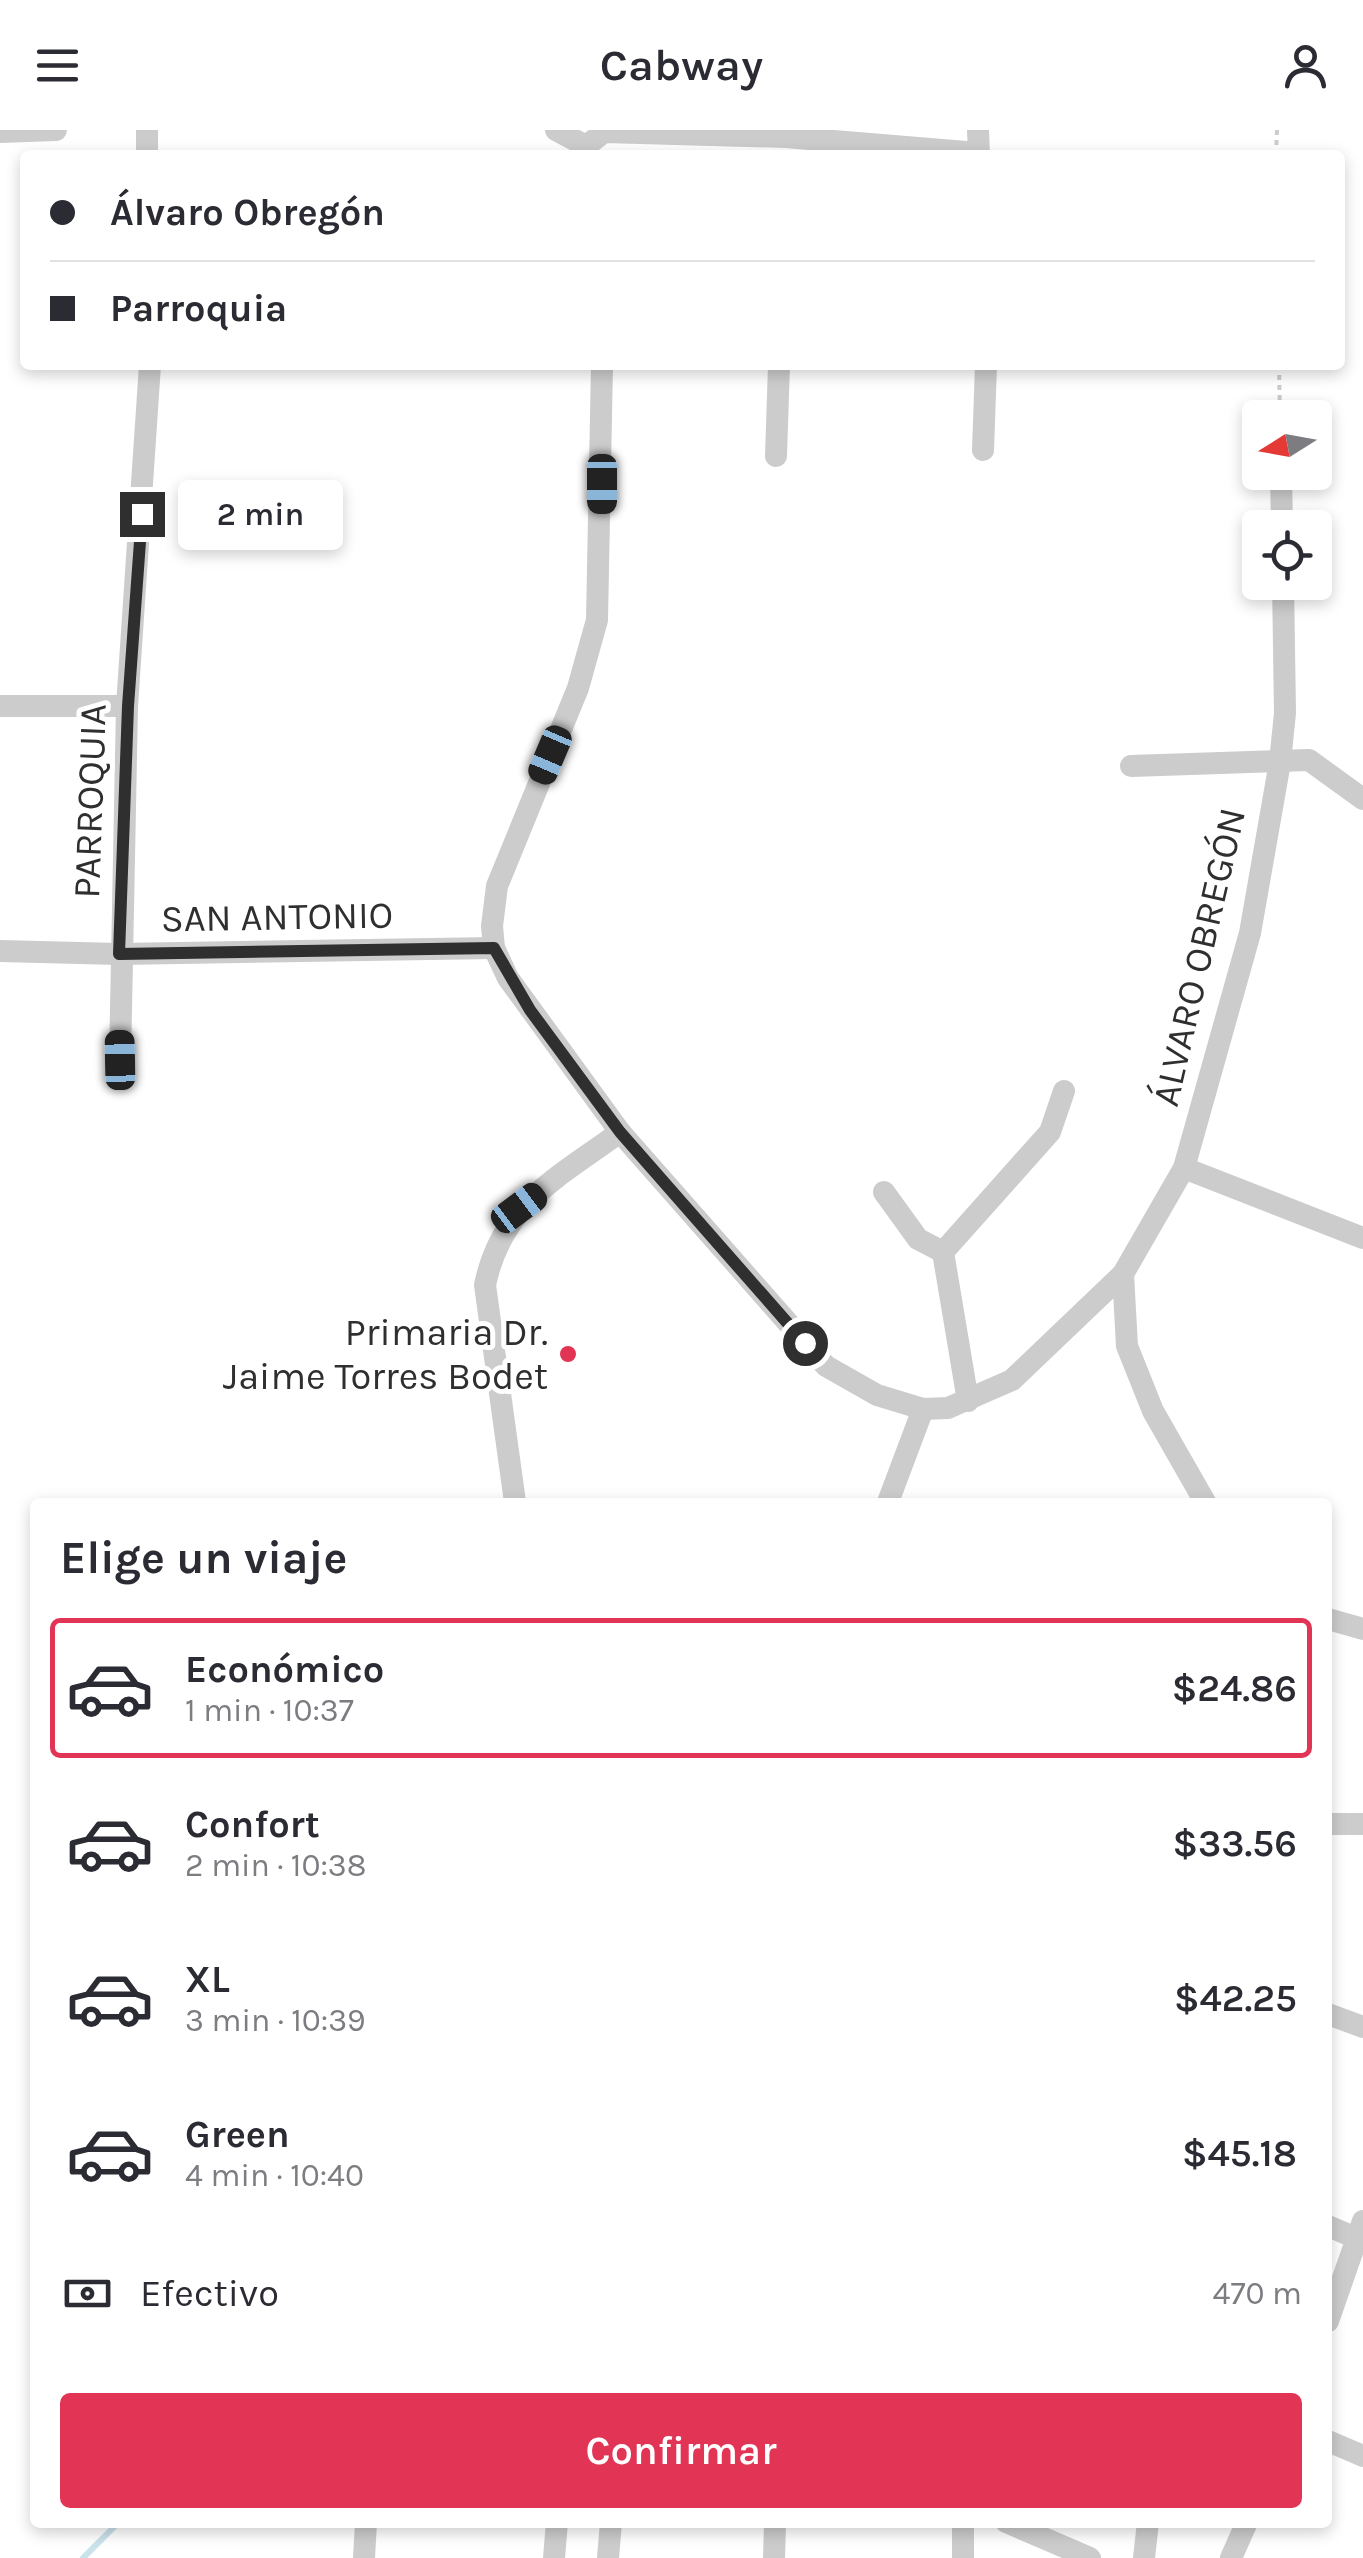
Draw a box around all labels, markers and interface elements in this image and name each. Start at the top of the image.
icon: menu [30,38,85,93]
icon: person [1278,38,1333,93]
text: Cabway [600,39,763,91]
text: Álvaro Obregón [110,190,385,235]
text: Parroquia [110,286,287,331]
north arrow [1242,400,1332,490]
map controls [1242,400,1332,600]
car [587,454,617,514]
callout: 2 min [177,479,342,549]
route end [120,492,165,537]
text: 2 min [217,496,304,533]
button: locate [1242,510,1332,600]
street label: PARROQUIA [64,703,116,899]
car [524,722,576,788]
street label: ÁLVARO OBREGÓN [1142,803,1255,1110]
street label: SAN ANTONIO [160,892,394,942]
car [104,1030,136,1090]
car [486,1178,552,1238]
place label: Primaria Dr. Jaime Torres Bodet [223,1310,548,1399]
route start [783,1321,828,1366]
marker: Primaria Dr. Jaime Torres Bodet [557,1343,579,1365]
text: Elige un viaje [60,1532,347,1584]
icon: car [65,1643,155,1733]
text: Económico [185,1647,384,1692]
text: $24.86 [1172,1666,1297,1711]
text: 1 min · 10:37 [185,1692,354,1729]
icon: car [65,1798,155,1888]
text: Confort [185,1802,320,1847]
text: $33.56 [1172,1821,1297,1866]
text: 2 min · 10:38 [185,1847,366,1884]
icon: car [65,1953,155,2043]
text: XL [185,1957,230,2002]
text: $42.25 [1174,1976,1297,2021]
text: 3 min · 10:39 [185,2002,366,2039]
icon: car [65,2108,155,2198]
text: Green [185,2112,290,2157]
text: $45.18 [1182,2131,1297,2176]
text: 4 min · 10:40 [185,2157,364,2194]
icon: cash [60,2266,115,2321]
text: Efectivo [140,2271,279,2316]
text: 470 m [1213,2275,1302,2312]
button: Confirmar [60,2393,1302,2508]

